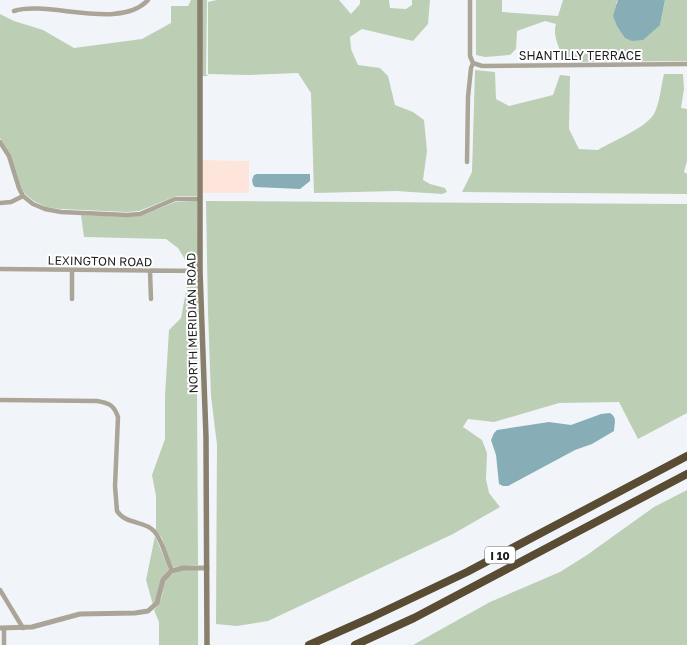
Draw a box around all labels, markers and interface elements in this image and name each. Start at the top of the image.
street label: SHANTILLY TERRACE [519,48,641,63]
street label: LEXINGTON ROAD [48,253,152,269]
street label: NORTH MERIDIAN ROAD [183,253,201,393]
road number: I 10 [485,546,515,564]

